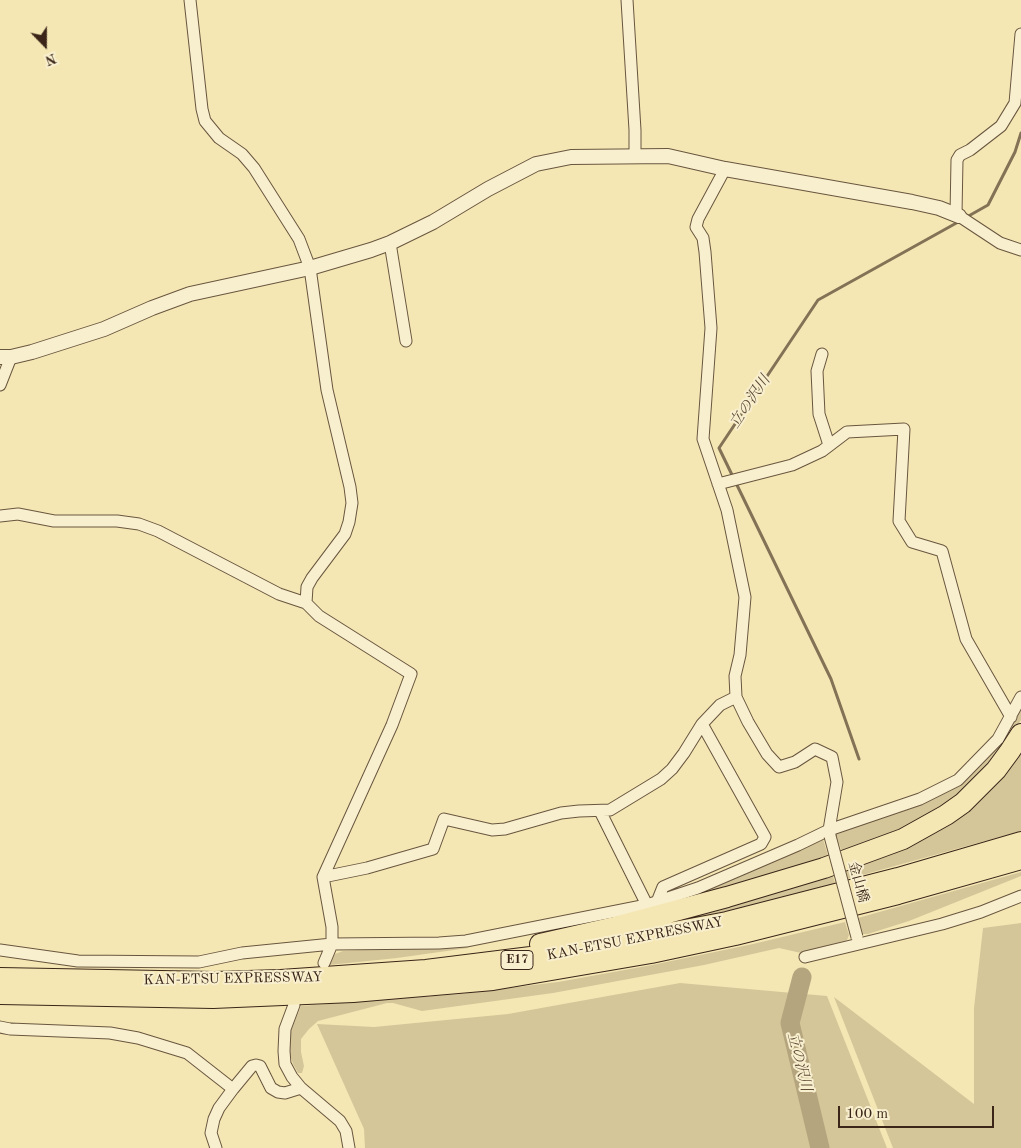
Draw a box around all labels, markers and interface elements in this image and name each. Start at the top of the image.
north arrow [20,20,70,70]
text: N [43,50,58,67]
water label: 立の沢川 [726,372,774,432]
street label: 金山橋 [844,860,872,904]
street label: KAN-ETSU EXPRESSWAY [546,914,724,964]
road number: E17 [501,950,533,970]
street label: KAN-ETSU EXPRESSWAY [143,969,323,989]
water label: 立の沢川 [783,1031,815,1093]
scale bar [841,1096,997,1128]
text: 100 m [846,1107,888,1122]

